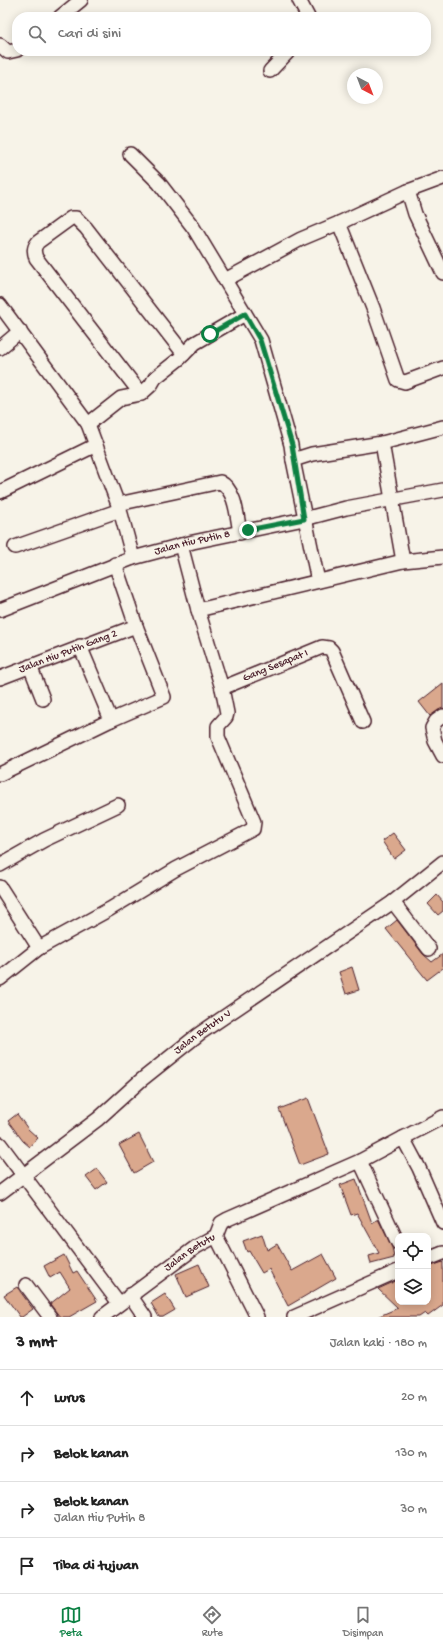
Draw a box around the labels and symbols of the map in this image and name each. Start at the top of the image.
north arrow [347,68,383,104]
route start [201,325,219,343]
route end [239,521,257,539]
street label: Jalan Hiu Putih 8 [153,528,231,558]
street label: Jalan Hiu Putih Gang 2 [17,628,119,676]
street label: Gang Sesapat I [241,647,310,685]
street label: Jalan Betutu V [172,1008,234,1057]
street label: Jalan Betutu [162,1231,218,1274]

